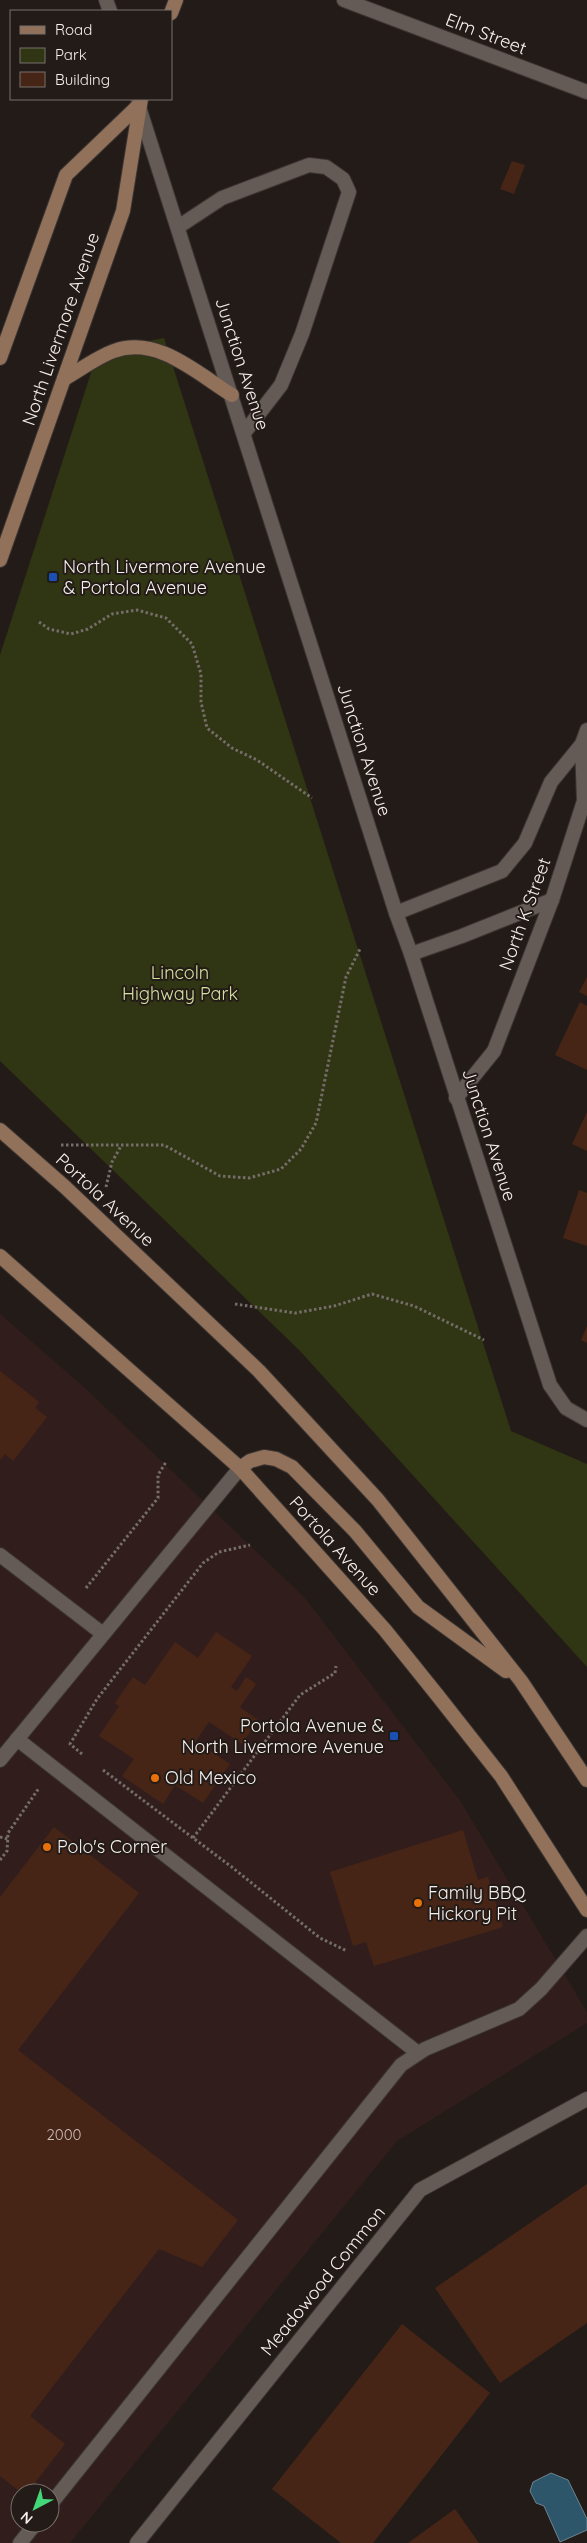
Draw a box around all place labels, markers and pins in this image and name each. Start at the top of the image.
place label: North Livermore Avenue & Portola Avenue [63,555,266,599]
marker: North Livermore Avenue & Portola Avenue [47,571,59,583]
place label: Portola Avenue & North Livermore Avenue [181,1714,384,1758]
marker: Portola Avenue & North Livermore Avenue [388,1730,400,1742]
place label: Old Mexico [165,1766,256,1789]
marker: Old Mexico [149,1772,161,1784]
place label: Polo's Corner [57,1835,167,1858]
marker: Polo's Corner [41,1841,53,1853]
place label: Family BBQ Hickory Pit [428,1881,526,1925]
marker: Family BBQ Hickory Pit [412,1897,424,1909]

